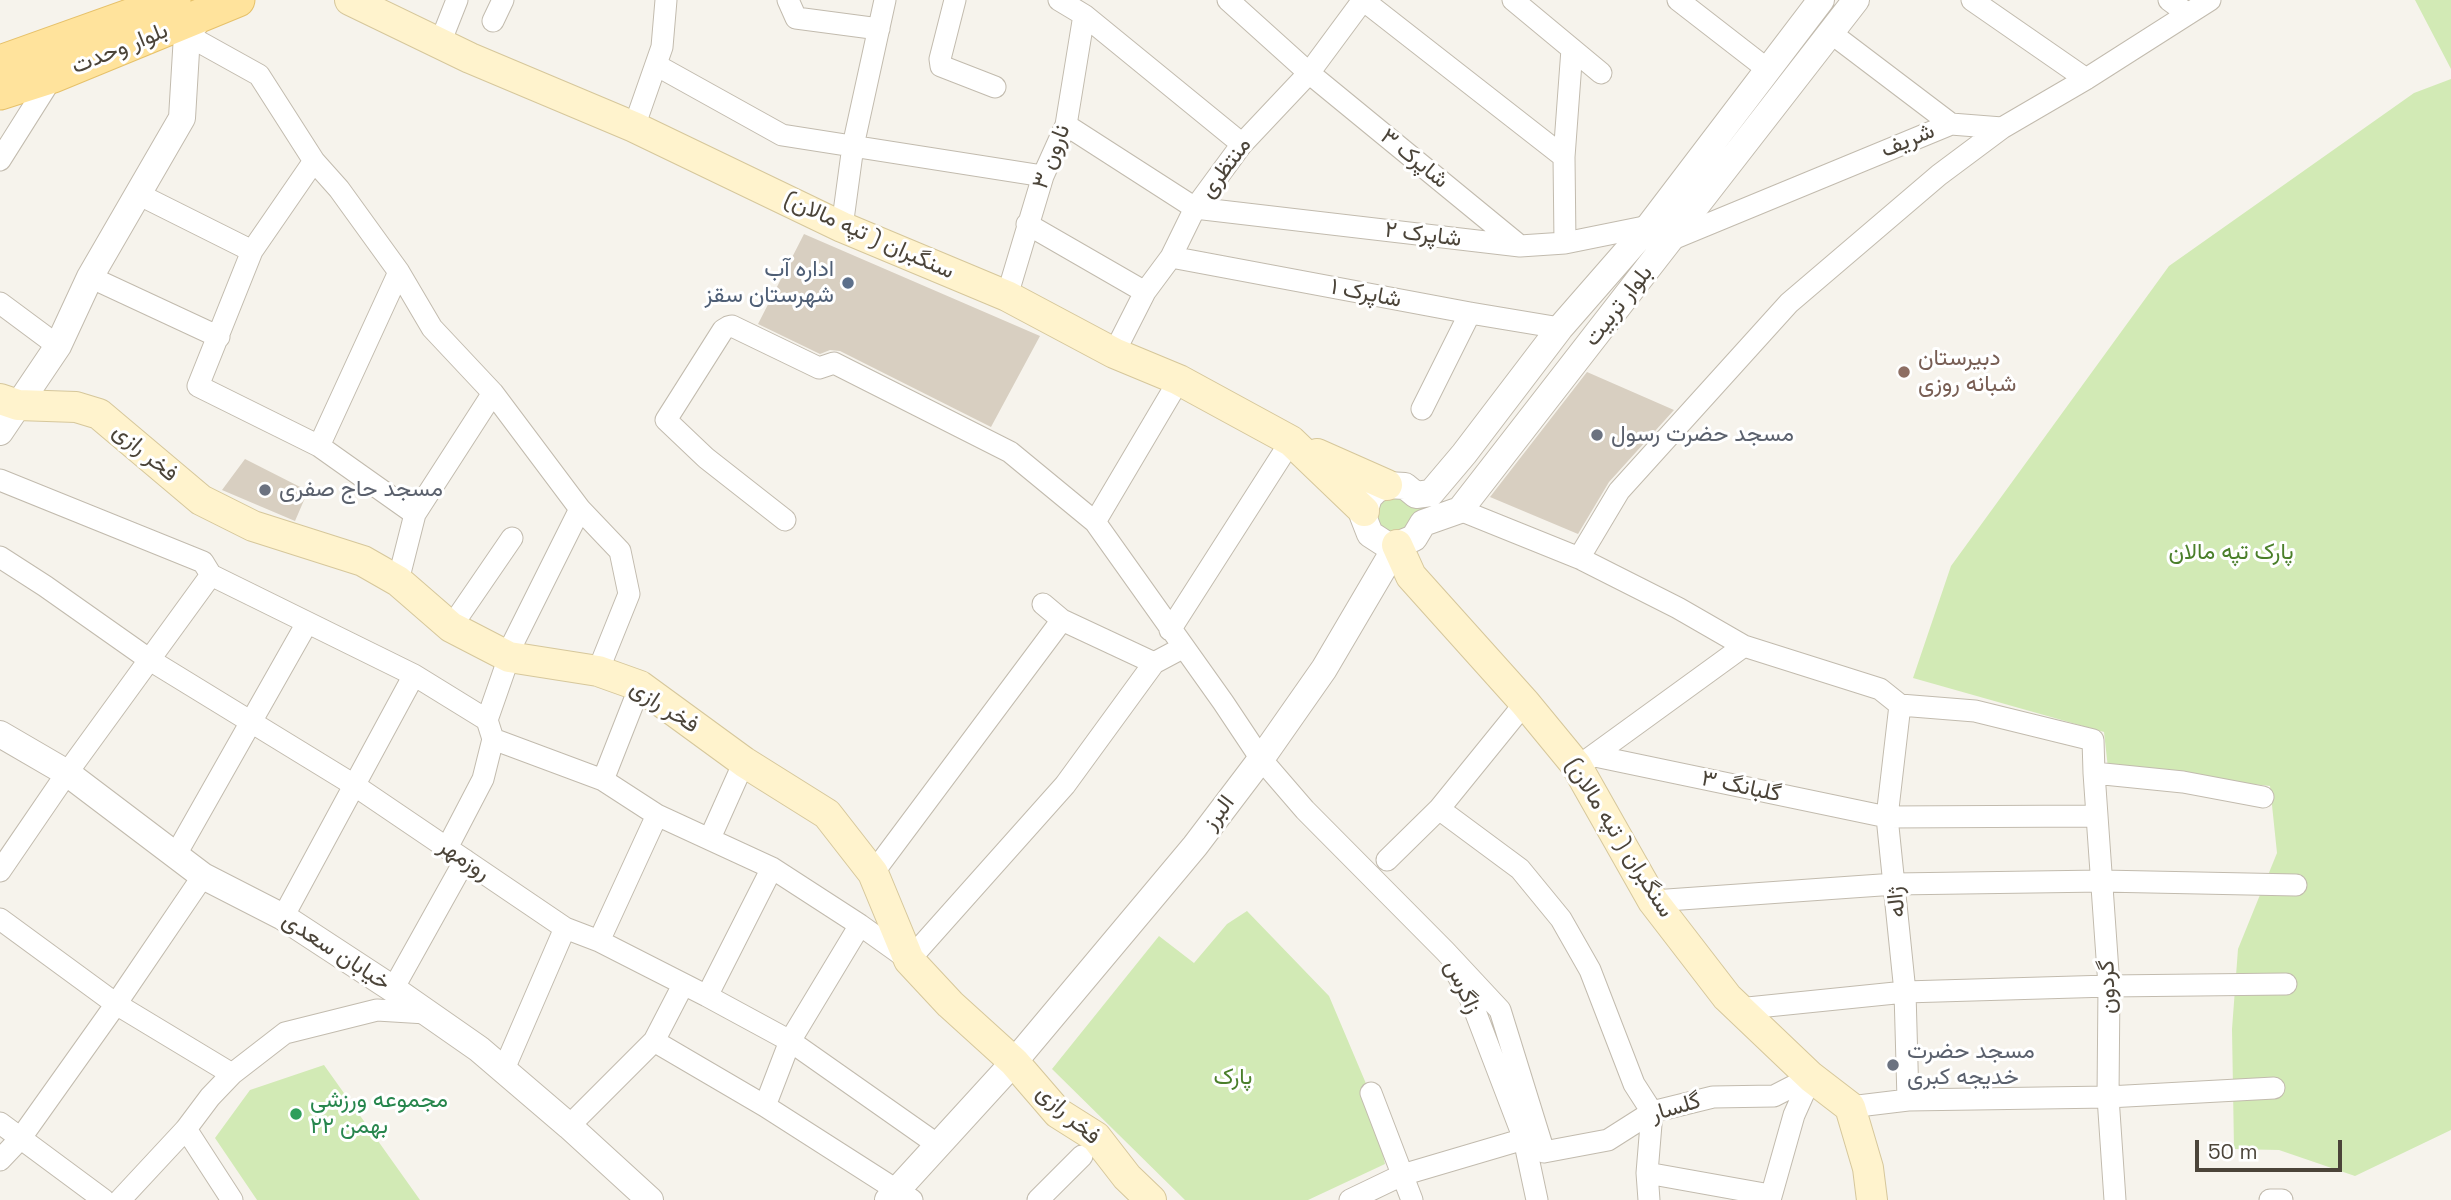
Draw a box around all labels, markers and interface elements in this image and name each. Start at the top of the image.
street label: بلوار وحدت [68,17,172,81]
street label: شریف [1877,117,1939,165]
street label: نارون ۳ [1027,121,1077,193]
street label: شاپرک ۳ [1374,123,1454,195]
street label: منتظری [1194,132,1258,204]
street label: سنگبران ( تپه مالان) [780,186,958,286]
street label: شاپرک ۲ [1383,217,1463,253]
place label: اداره آب شهرستان سقز [704,256,834,310]
street label: بلوار تربیت [1579,260,1659,352]
street label: شاپرک ۱ [1328,274,1404,314]
marker: اداره آب شهرستان سقز [840,275,856,291]
place label: دبیرستان شبانه روزی [1918,345,2016,399]
marker: دبیرستان شبانه روزی [1896,364,1912,380]
street label: فخر رازی [107,418,183,488]
place label: مسجد حضرت رسول [1611,421,1794,449]
marker: مسجد حضرت رسول [1589,427,1605,443]
place label: مسجد حاج صفری [279,476,443,504]
marker: مسجد حاج صفری [257,482,273,498]
park label: پارک تپه مالان [2168,539,2294,567]
street label: فخر رازی [624,675,704,739]
street label: سنگبران ( تپه مالان) [1559,753,1679,923]
street label: گلبانگ ۳ [1699,765,1783,809]
street label: البرز [1197,790,1241,836]
street label: روزمهر [433,833,495,887]
street label: ژاله [1882,885,1912,919]
street label: خیابان سعدی [277,907,395,997]
street label: زاگرس [1438,956,1486,1018]
street label: گردون [2093,959,2123,1015]
place label: مسجد حضرت خدیجه کبری [1907,1038,2035,1092]
marker: مسجد حضرت خدیجه کبری [1885,1057,1901,1073]
park label: پارک [1213,1064,1253,1092]
street label: فخر رازی [1030,1079,1106,1151]
place label: مجموعه ورزشی ۲۲ بهمن [310,1087,448,1141]
street label: گلسار [1648,1087,1704,1129]
marker: مجموعه ورزشی ۲۲ بهمن [288,1106,304,1122]
scale bar [2199,1126,2346,1170]
text: 50 m [2208,1138,2258,1165]

